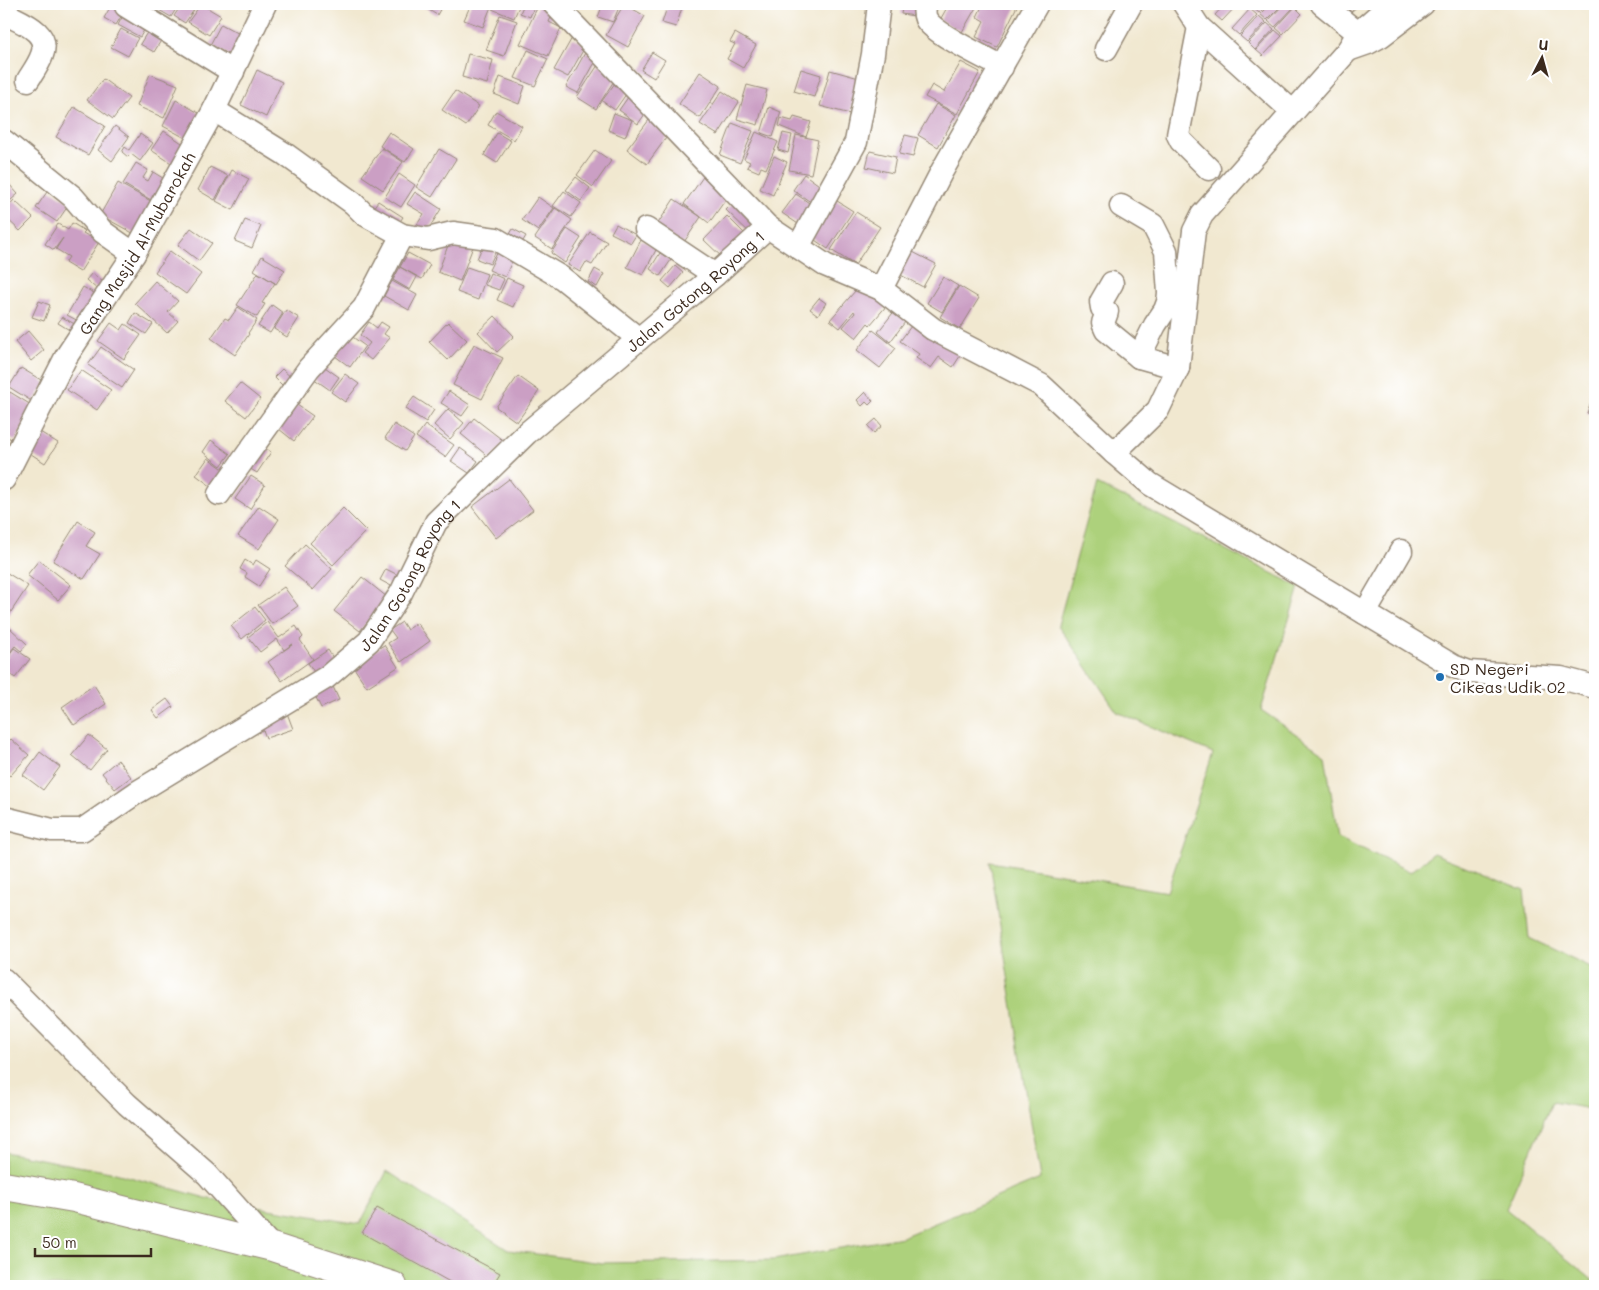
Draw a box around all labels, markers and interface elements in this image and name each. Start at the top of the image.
north arrow [1516,32,1566,82]
text: U [1538,35,1549,55]
street label: Gang Masjid Al-Mubarokah [73,148,199,338]
street label: Jalan Gotong Royong 1 [621,225,768,356]
street label: Jalan Gotong Royong 1 [355,494,464,655]
place label: SD Negeri Cikeas Udik 02 [1450,658,1566,697]
marker: SD Negeri Cikeas Udik 02 [1434,671,1446,683]
scale bar [35,1225,151,1257]
text: 50 m [42,1232,77,1252]

